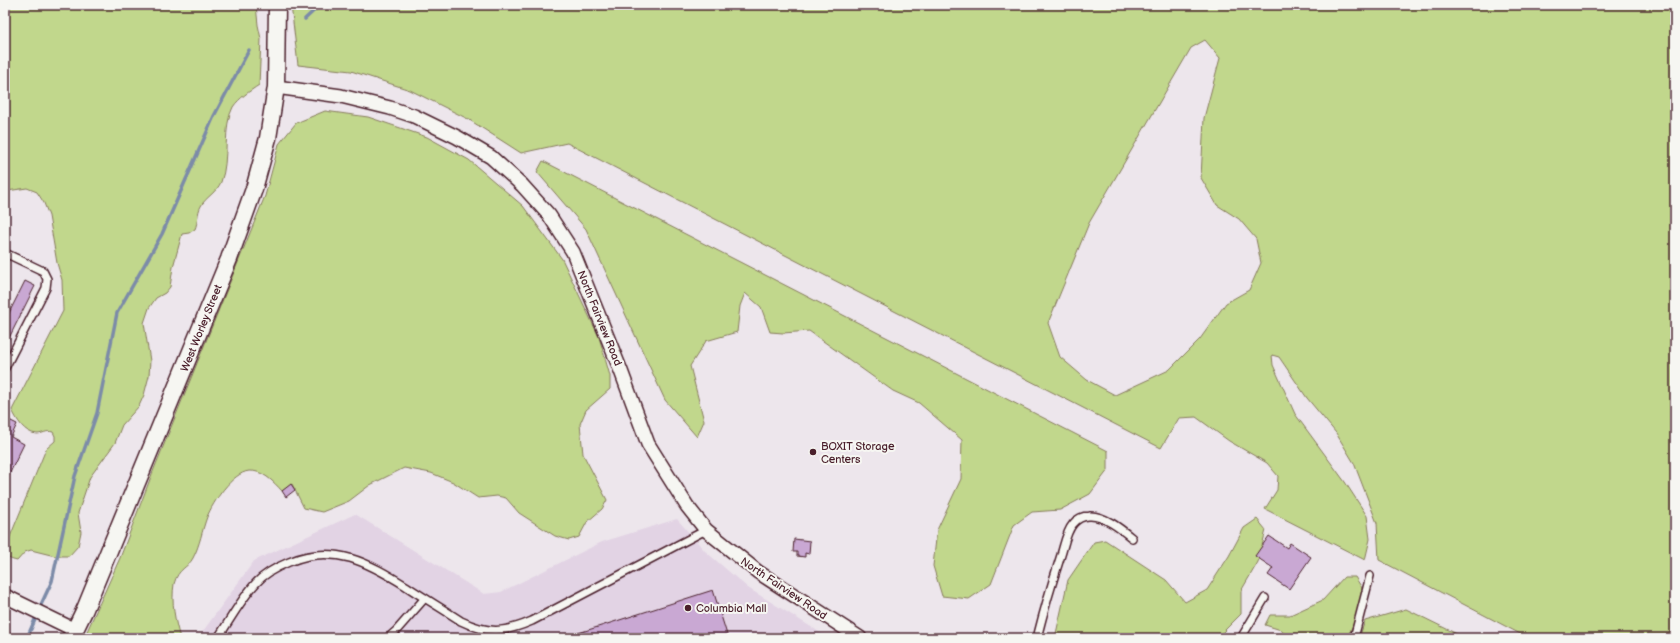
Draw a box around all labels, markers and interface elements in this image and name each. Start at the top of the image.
street label: North Fairview Road [575,269,625,368]
street label: West Worley Street [178,282,225,374]
place label: BOXIT Storage Centers [821,440,895,466]
marker: BOXIT Storage Centers [808,447,818,457]
street label: North Fairview Road [738,555,829,622]
place label: Columbia Mall [696,602,766,615]
marker: Columbia Mall [683,603,693,613]

